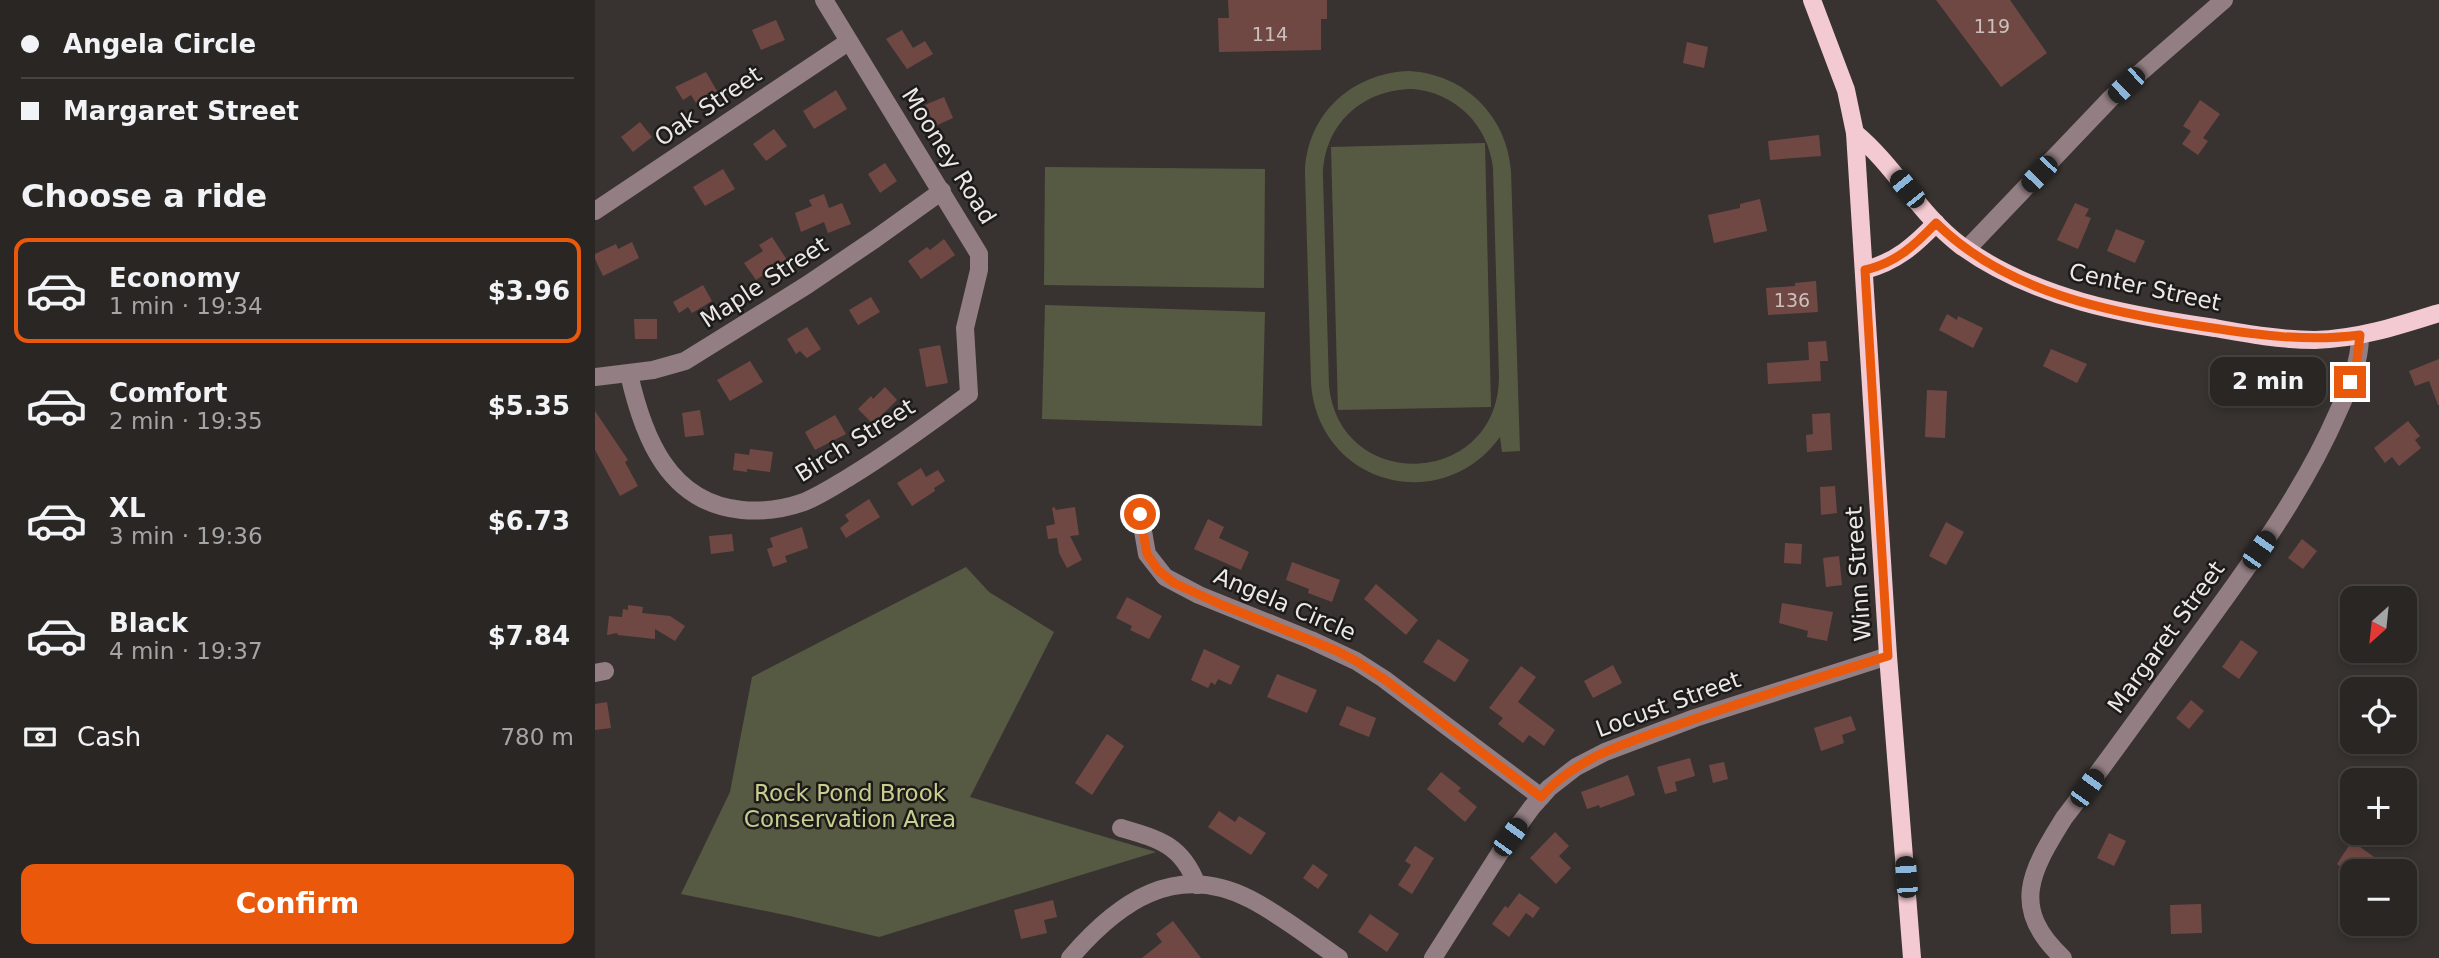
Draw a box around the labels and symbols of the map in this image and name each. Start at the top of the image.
house number: 119 [1974,15,2010,37]
house number: 114 [1252,23,1288,45]
street label: Oak Street [650,61,766,151]
car [2104,63,2149,107]
street label: Mooney Road [897,83,1001,229]
car [2017,152,2062,196]
car [1886,166,1929,212]
street label: Maple Street [696,231,832,333]
street label: Center Street [2067,258,2223,316]
house number: 136 [1774,289,1810,311]
callout: 2 min [2210,358,2325,406]
route end [2334,366,2366,398]
street label: Birch Street [791,393,919,487]
route start [1124,498,1156,530]
street label: Winn Street [1840,506,1876,642]
car [2239,527,2280,573]
street label: Margaret Street [2102,556,2230,718]
street label: Angela Circle [1210,562,1360,646]
north arrow [2340,586,2417,663]
street label: Locust Street [1592,666,1744,742]
car [2067,765,2108,811]
park label: Rock Pond Brook Conservation Area [744,780,956,832]
car [1490,814,1531,860]
car [1895,855,1918,899]

